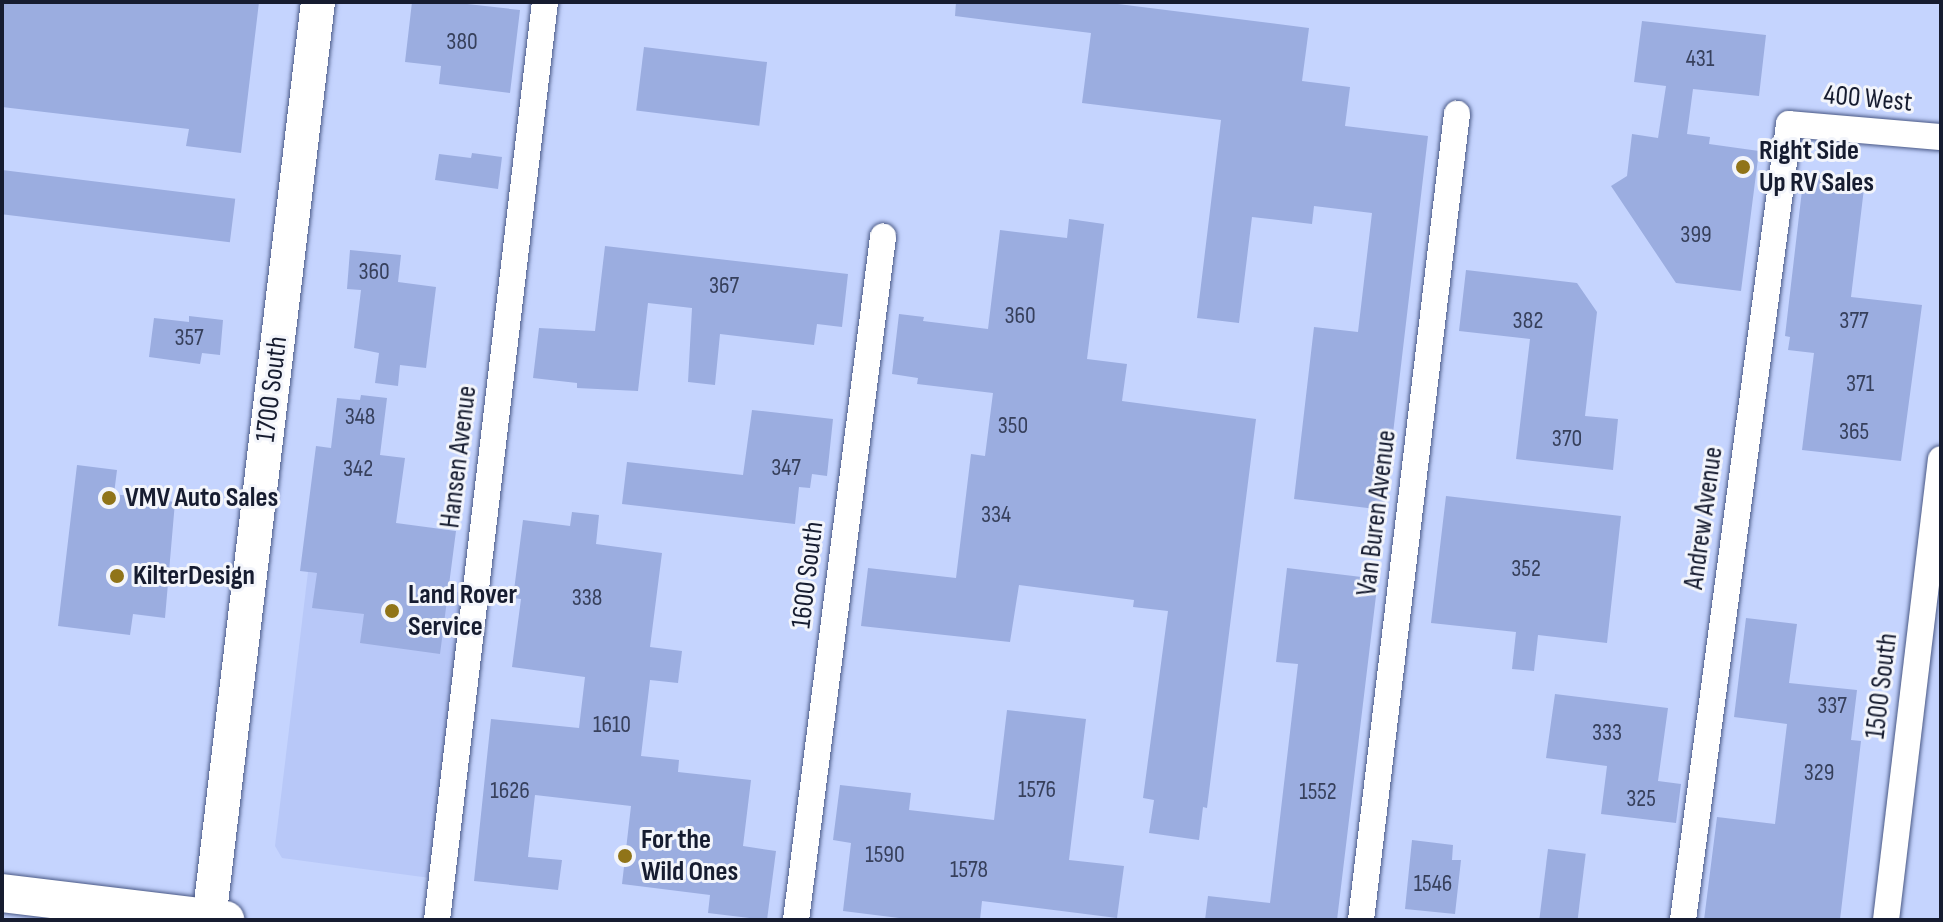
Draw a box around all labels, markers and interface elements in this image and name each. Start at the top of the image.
house number: 380 [446,28,478,56]
house number: 431 [1686,45,1714,73]
street label: 400 West [1822,78,1914,120]
place label: Right Side Up RV Sales [1759,134,1874,200]
marker: Right Side Up RV Sales [1734,158,1752,176]
house number: 399 [1680,221,1712,249]
house number: 360 [358,258,390,286]
house number: 367 [709,272,739,300]
house number: 360 [1004,302,1036,330]
house number: 382 [1513,307,1543,335]
house number: 377 [1839,307,1869,335]
house number: 357 [174,324,204,352]
street label: 1700 South [249,334,295,444]
house number: 371 [1846,370,1874,398]
street label: Hansen Avenue [434,384,484,530]
house number: 348 [345,403,375,431]
house number: 350 [998,412,1028,440]
house number: 365 [1839,418,1869,446]
house number: 370 [1552,425,1582,453]
street label: Van Buren Avenue [1350,428,1404,598]
street label: Andrew Avenue [1677,445,1731,591]
house number: 347 [771,454,801,482]
house number: 342 [343,455,373,483]
place label: VMV Auto Sales [125,481,278,515]
marker: VMV Auto Sales [100,489,118,507]
house number: 334 [981,501,1011,529]
street label: 1600 South [785,520,831,630]
house number: 352 [1511,555,1541,583]
place label: KilterDesign [133,559,255,593]
marker: KilterDesign [108,567,126,585]
place label: Land Rover Service [408,578,517,644]
house number: 338 [572,584,602,612]
marker: Land Rover Service [383,602,401,620]
street label: 1500 South [1859,631,1905,741]
house number: 337 [1817,692,1847,720]
house number: 1610 [593,711,631,739]
house number: 333 [1592,719,1622,747]
house number: 329 [1804,759,1834,787]
house number: 1576 [1018,776,1056,804]
house number: 1626 [490,777,530,805]
house number: 1552 [1299,778,1337,806]
house number: 325 [1626,785,1656,813]
place label: For the Wild Ones [641,823,738,889]
house number: 1590 [865,841,905,869]
marker: For the Wild Ones [616,847,634,865]
house number: 1578 [950,856,988,884]
house number: 1546 [1414,870,1452,898]

